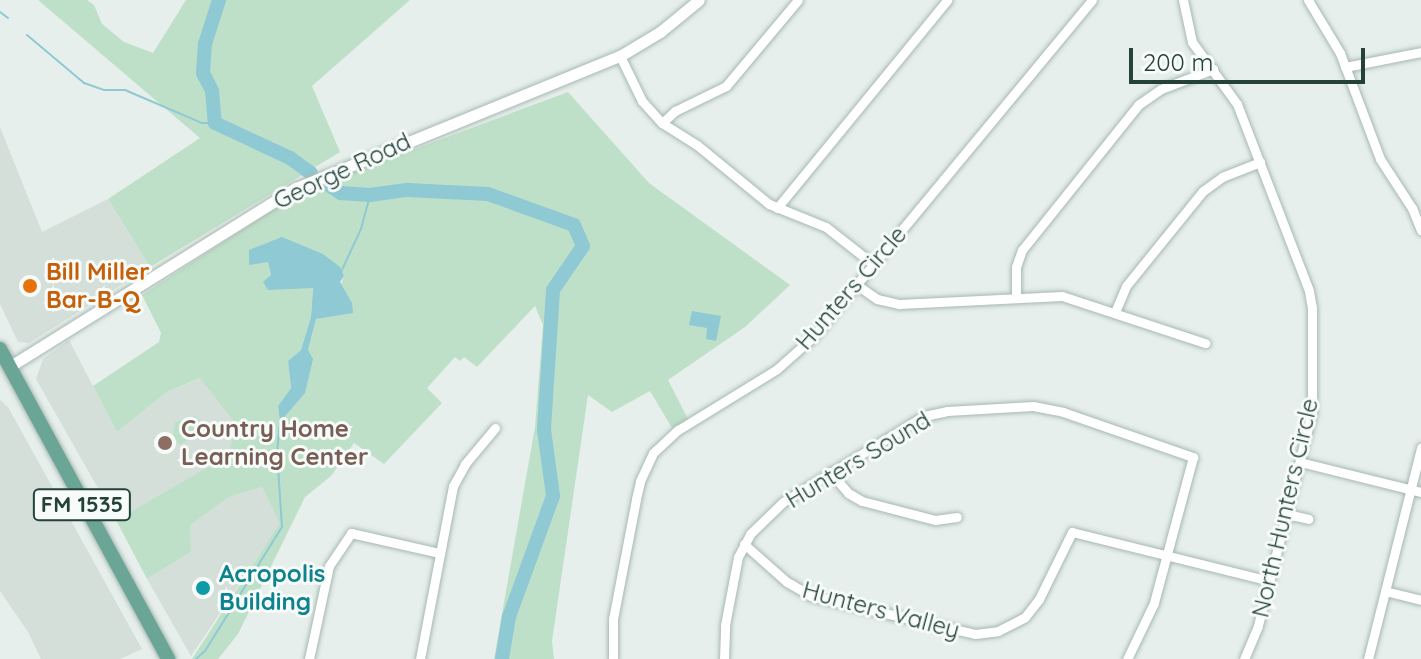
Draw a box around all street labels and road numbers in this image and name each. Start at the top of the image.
street label: George Road [269,127,415,215]
street label: Hunters Circle [790,220,912,356]
street label: North Hunters Circle [1246,396,1324,620]
street label: Hunters Sound [781,406,935,514]
road number: FM 1535 [32,487,132,523]
street label: Hunters Valley [799,575,963,645]

